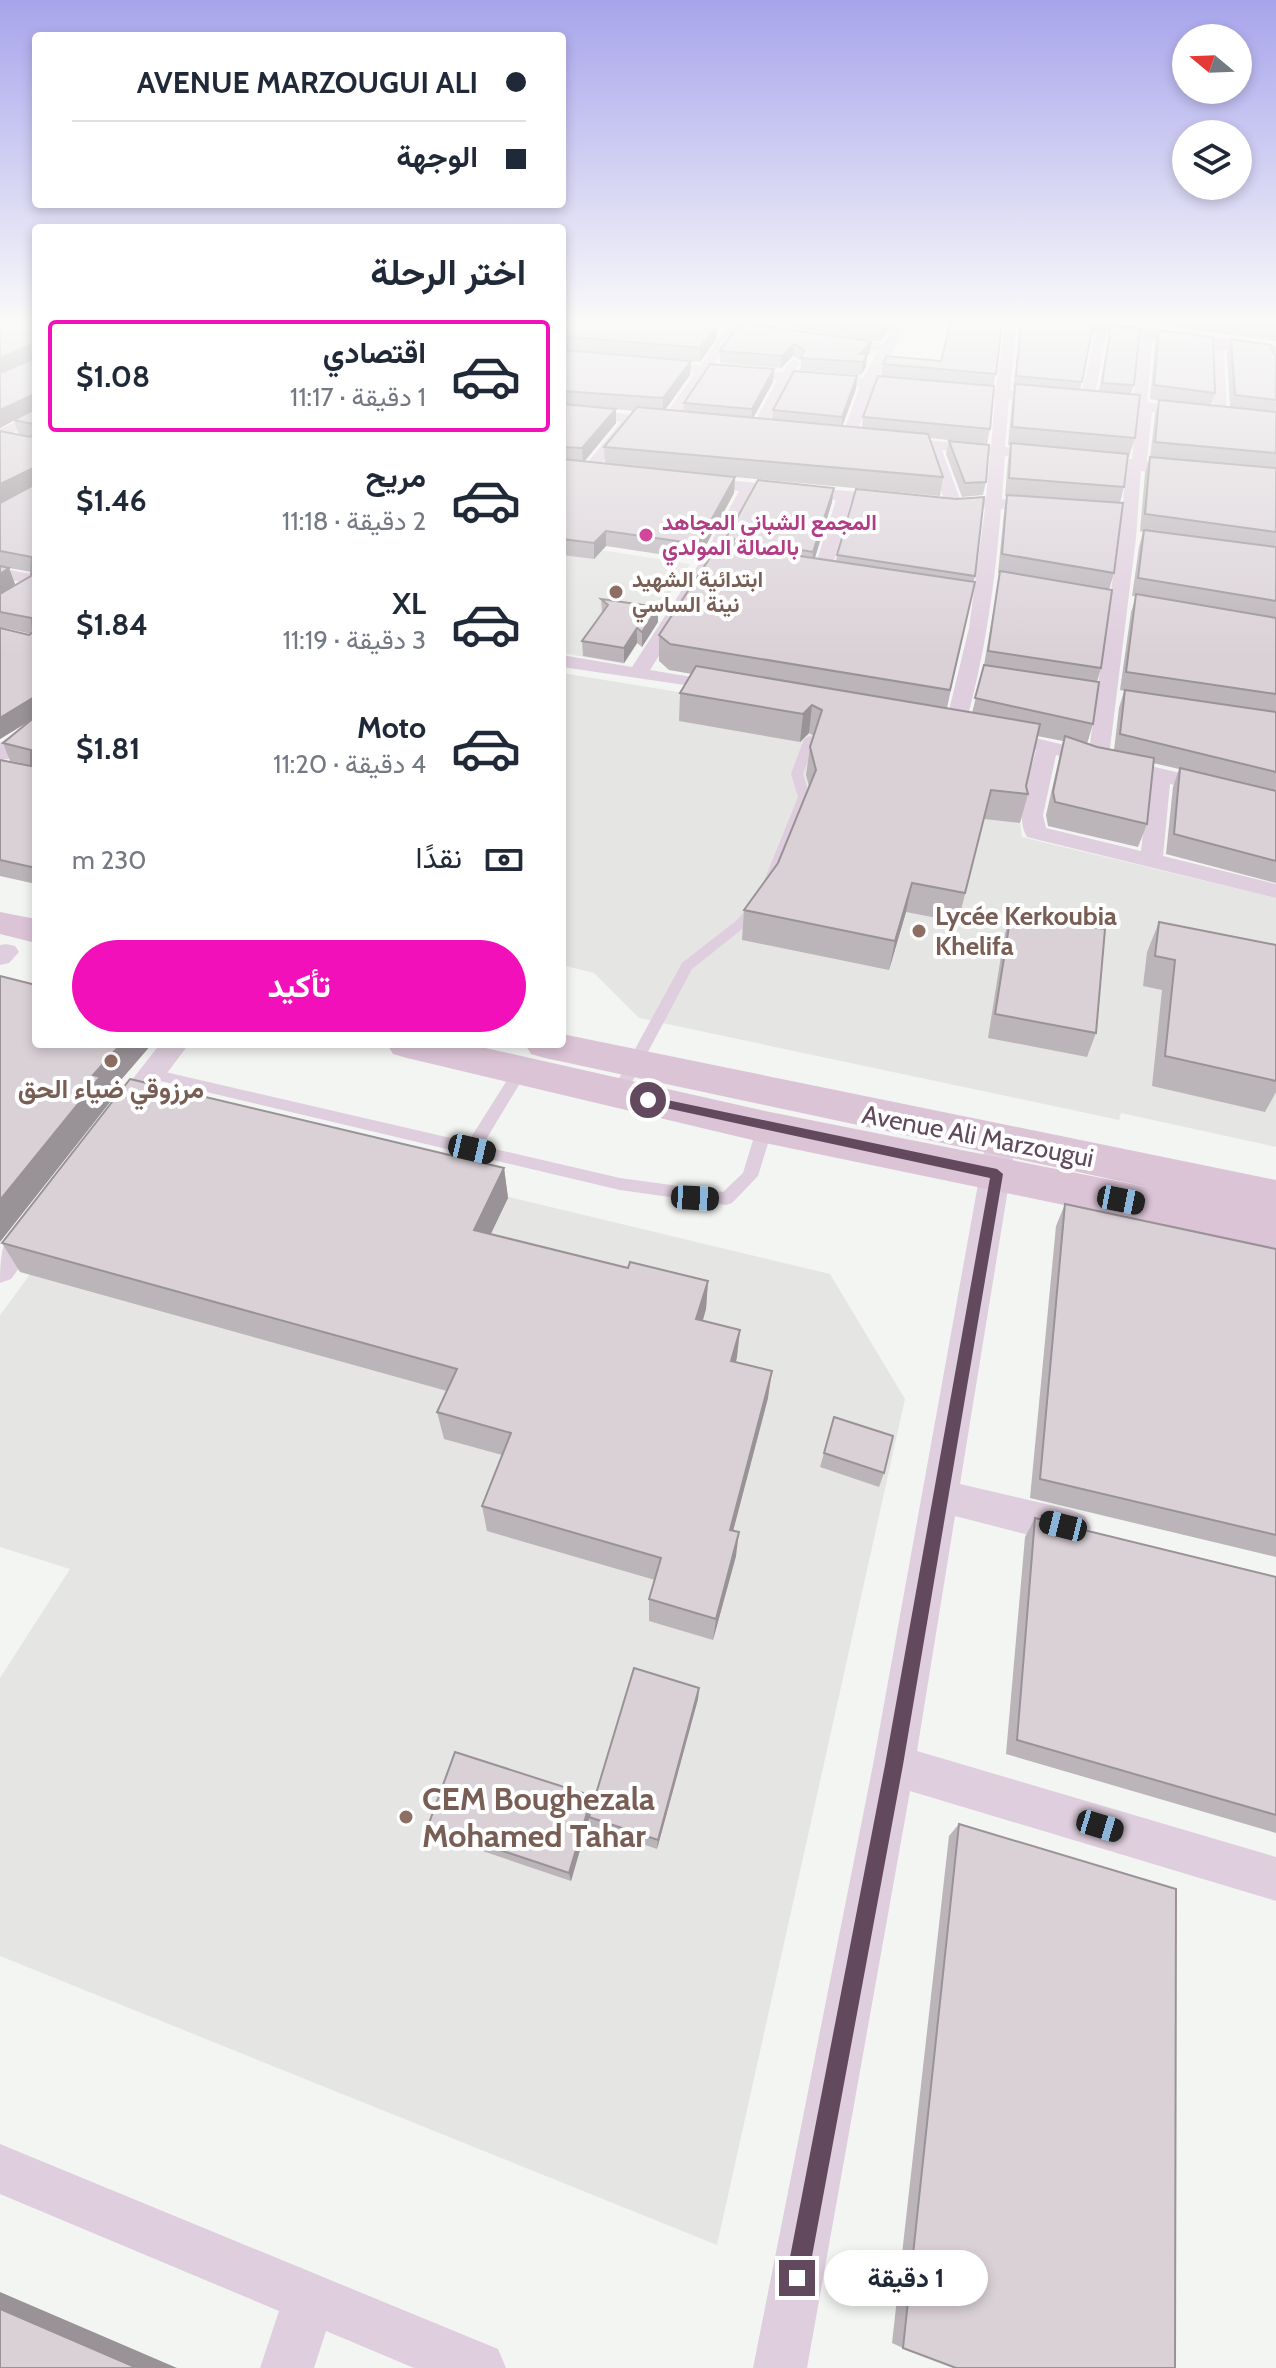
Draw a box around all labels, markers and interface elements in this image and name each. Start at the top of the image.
north arrow [1172,24,1252,104]
map controls [1172,24,1252,200]
text: AVENUE MARZOUGUI ALI [137,64,478,101]
button: layers [1172,120,1252,200]
text: الوجهة [396,138,478,175]
text: اختر الرحلة [370,250,526,294]
text: اقتصادي [323,334,426,371]
icon: car [450,340,522,412]
text: $1.08 [76,358,150,395]
text: 1 دقيقة · 11:17 [290,381,426,413]
text: مريح [366,458,426,495]
icon: car [450,464,522,536]
text: $1.46 [76,482,147,519]
text: 2 دقيقة · 11:18 [282,505,426,537]
place label: المجمع الشباني المجاهد بالصالة المولدي [662,509,877,566]
marker: المجمع الشباني المجاهد بالصالة المولدي [637,526,655,544]
place label: ابتدائية الشهيد نينة الساسي [632,566,763,623]
marker: ابتدائية الشهيد نينة الساسي [607,583,625,601]
text: XL [392,585,426,622]
icon: car [450,588,522,660]
text: $1.84 [76,606,148,643]
text: 3 دقيقة · 11:19 [282,624,426,656]
text: Moto [357,709,426,746]
icon: car [450,712,522,784]
text: $1.81 [76,730,140,767]
text: 4 دقيقة · 11:20 [273,748,426,780]
icon: cash [482,838,526,882]
text: نقدًا [416,839,462,876]
text: 230 m [72,844,147,876]
place label: Lycée Kerkoubia Khelifa [935,900,1117,962]
marker: Lycée Kerkoubia Khelifa [910,922,928,940]
button: تأكيد [72,940,526,1032]
marker: مرزوقي ضياء الحق [102,1052,120,1070]
place label: مرزوقي ضياء الحق [18,1073,204,1111]
route start [630,1082,666,1118]
street label: Avenue Ali Marzougui [859,1098,1097,1174]
car [446,1132,498,1166]
car [1095,1184,1147,1216]
car [670,1185,720,1211]
car [1037,1509,1089,1543]
place label: CEM Boughezala Mohamed Tahar [422,1779,655,1855]
marker: CEM Boughezala Mohamed Tahar [397,1808,415,1826]
car [1074,1808,1126,1844]
callout: 1 دقيقة [825,2250,989,2306]
route end [779,2260,815,2296]
text: 1 دقيقة [868,2262,944,2294]

